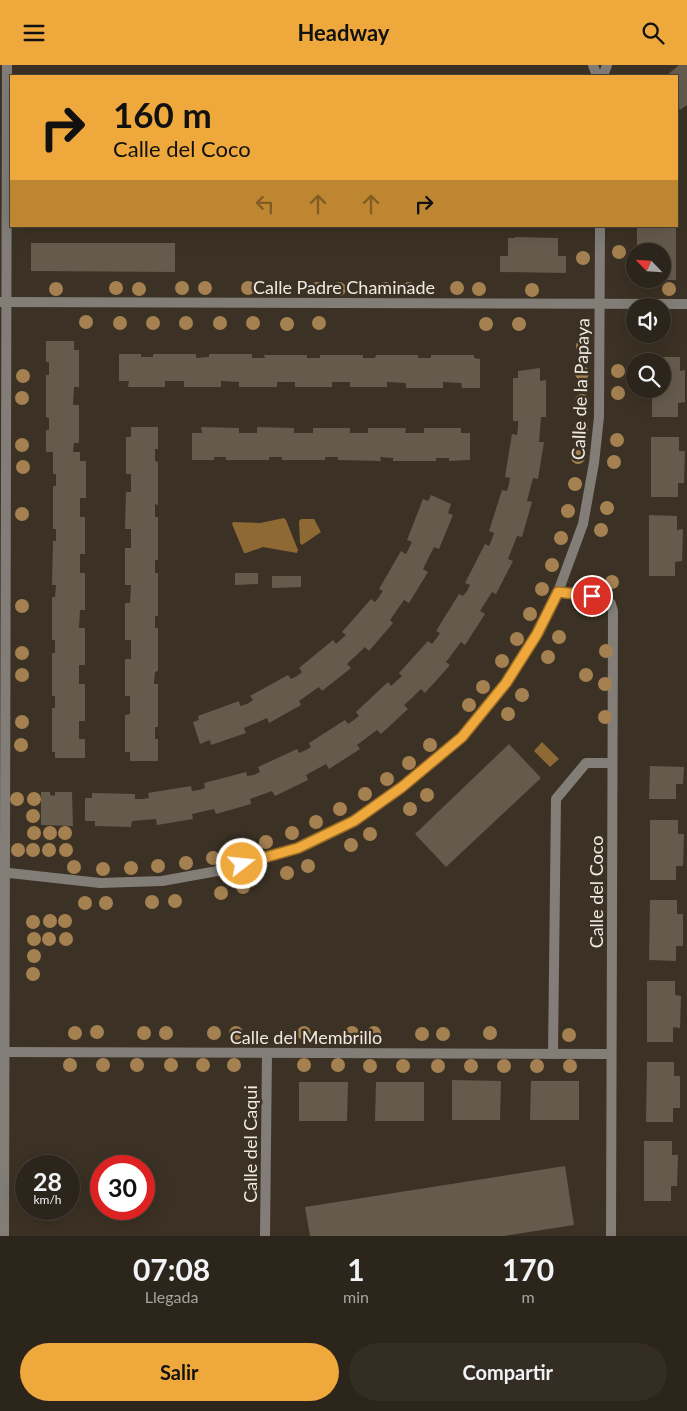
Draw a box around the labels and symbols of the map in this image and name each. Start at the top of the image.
north arrow [626,243,671,287]
street label: Calle Padre Chaminade [253,276,435,298]
street label: Calle de la Papaya [567,318,593,460]
pin [571,575,613,617]
street label: Calle del Coco [585,836,607,948]
position arrow [215,837,267,889]
street label: Calle del Membrillo [230,1026,382,1048]
street label: Calle del Caqui [239,1085,261,1203]
speed limit sign: 30 [90,1155,155,1220]

